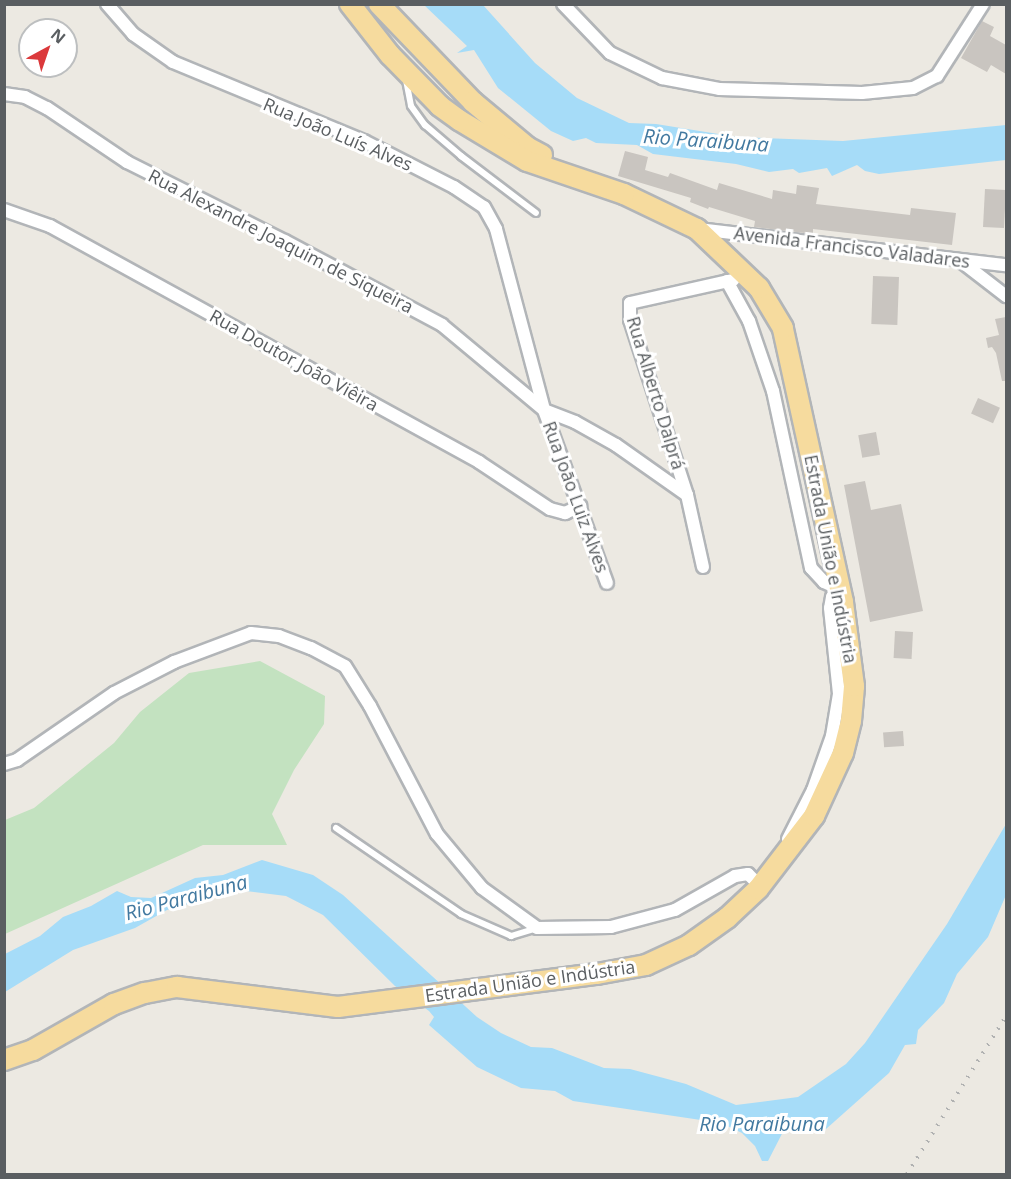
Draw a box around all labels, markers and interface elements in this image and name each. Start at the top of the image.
north arrow [18,18,78,78]
text: N [46,23,70,48]
street label: Rua João Luís Alves [260,93,416,175]
water label: Rio Paraibuna [642,124,770,156]
street label: Rua Alexandre Joaquim de Siqueira [145,165,417,317]
street label: Avenida Francisco Valadares [733,222,971,272]
street label: Rua Doutor João Viêira [206,305,382,415]
street label: Rua Alberto Dalprá [622,314,690,472]
street label: Rua Joāo Luiz Alves [539,418,613,576]
street label: Estrada União e Indústria [800,453,862,665]
water label: Rio Paraibuna [122,869,250,925]
street label: Estrada União e Indústria [424,956,636,1006]
water label: Rio Paraibuna [699,1111,825,1135]

